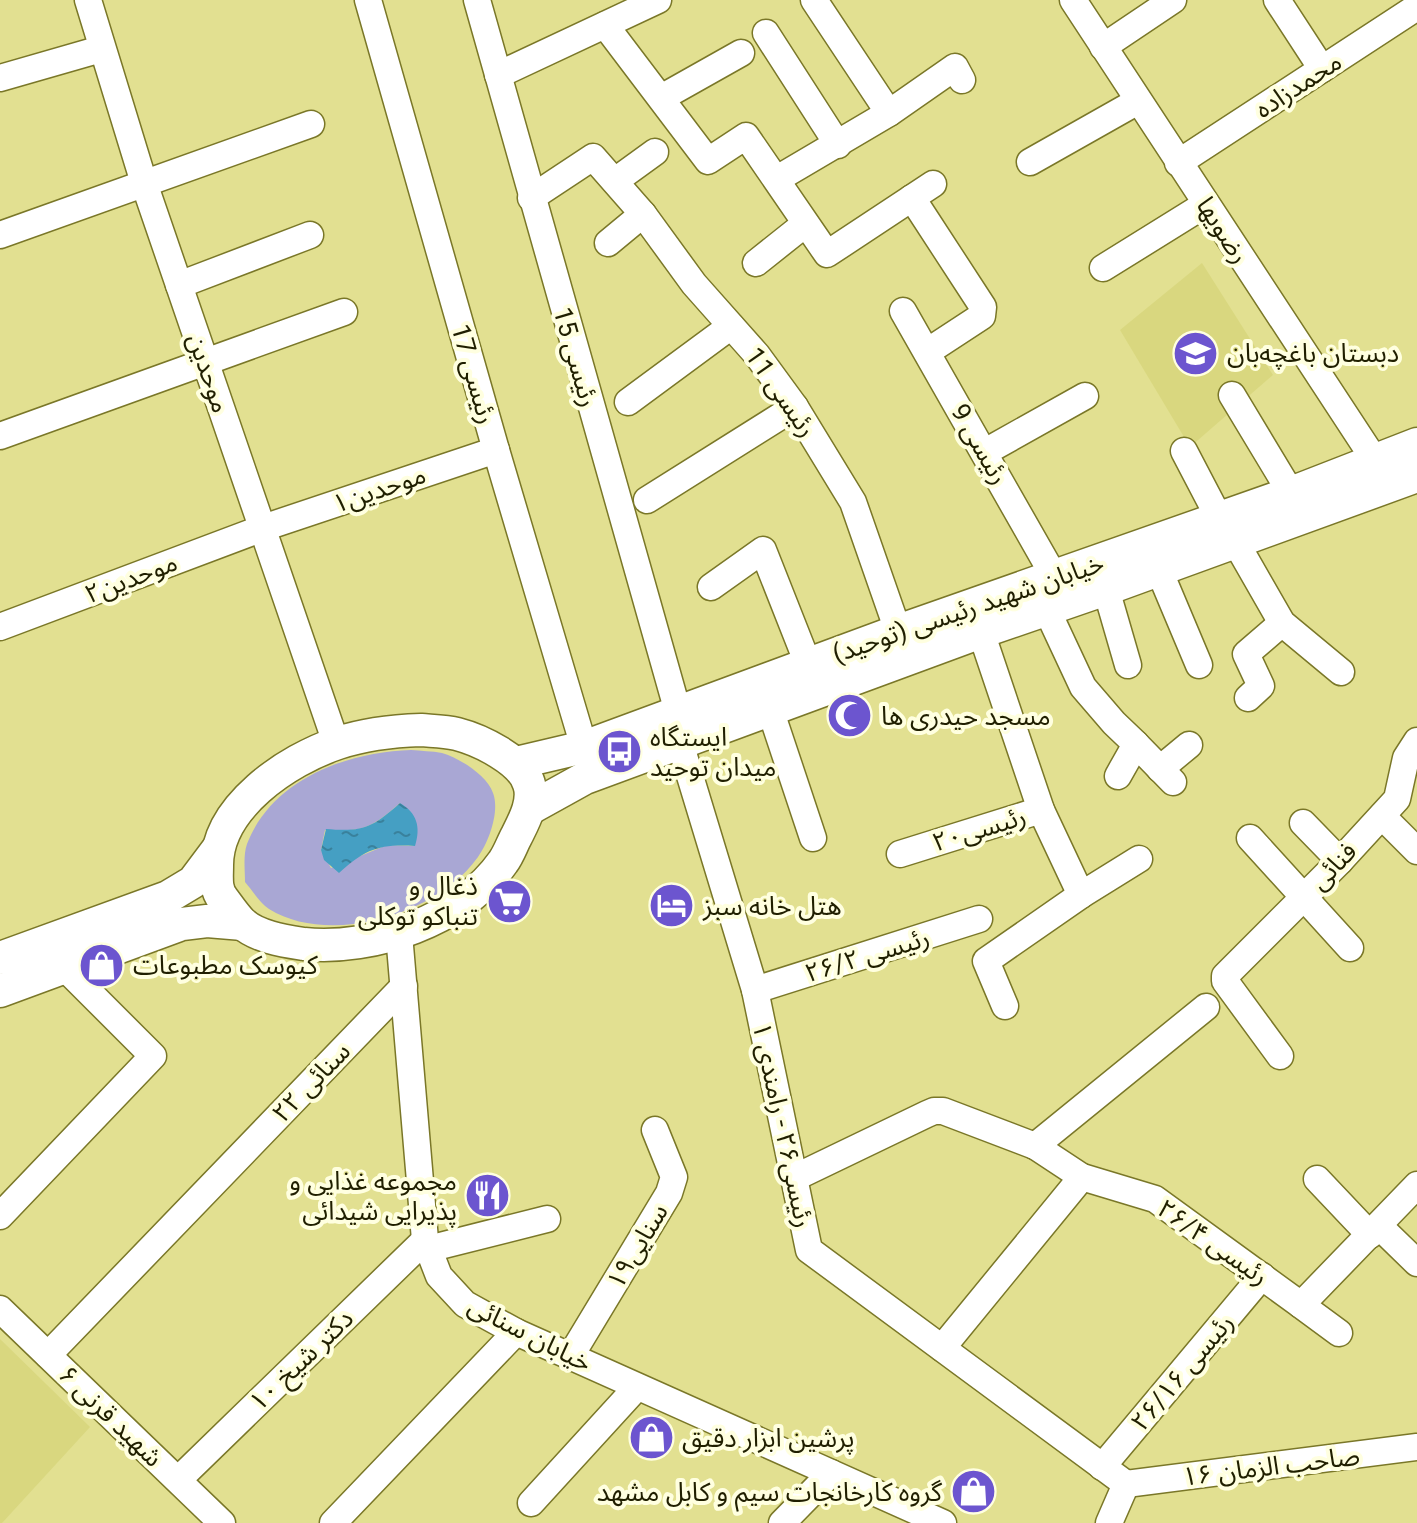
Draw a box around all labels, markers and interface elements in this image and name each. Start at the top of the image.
street label: محمدزاده [1249,46,1347,124]
street label: رضویها [1191,191,1255,269]
street label: رئیسی 15 [547,304,605,410]
street label: رئیسی 17 [445,321,503,427]
street label: موحدین [181,329,237,417]
school or university icon: دبستان باغچه‌بان [1172,329,1220,377]
place label: دبستان باغچه‌بان [1227,338,1399,370]
street label: رئیسی 11 [739,341,823,443]
street label: رئیسی 9 [945,398,1015,490]
street label: موحدین۱ [328,459,430,519]
street label: موحدین۲ [80,547,182,609]
street label: خیابان شهید رئیسی (توحید) [828,547,1108,669]
mosque icon: مسجد حیدری ها [826,692,874,740]
place label: مسجد حیدری ها [881,701,1051,731]
place label: ایستگاه میدان توحید [650,722,777,782]
bus stop icon: ایستگاه میدان توحید [595,728,643,776]
street label: رئیسی۲۰ [928,801,1030,857]
street label: فنائی [1303,836,1363,896]
place label: ذغال و تنباکو توکلی [358,871,478,931]
supermarket icon: ذغال و تنباکو توکلی [485,877,533,925]
hotel icon: هتل خانه سبز [648,882,696,930]
place label: هتل خانه سبز [702,891,842,921]
street label: رئیسی ۲۶/۲ [801,922,933,988]
shop icon: کیوسک مطبوعات [78,941,126,989]
place label: کیوسک مطبوعات [133,950,318,980]
street label: رئیسی۲۶ - رامندی ۱ [747,1020,819,1230]
street label: سنائی ۲۲ [266,1036,356,1128]
place label: مجموعه غذایی و پذیرایی شیدائی [289,1166,457,1228]
restaurant icon: مجموعه غذایی و پذیرایی شیدائی [464,1172,512,1220]
street label: رئیسی ۲۶/۴ [1152,1193,1274,1291]
street label: سنایی۱۹ [600,1198,674,1294]
street label: خیابان سنائی [463,1290,597,1378]
street label: دکتر شیخ ۱۰ [243,1303,363,1420]
street label: رئیسی ۲۶/۱۶ [1124,1307,1240,1437]
street label: شهید قرنی ۶ [53,1359,169,1473]
shop icon: پرشین ابزار دقیق [627,1414,675,1462]
place label: پرشین ابزار دقیق [682,1423,855,1455]
street label: صاحب الزمان ۱۶ [1181,1440,1361,1492]
shop icon: گروه کارخانجات سیم و کابل مشهد [949,1468,997,1516]
place label: گروه کارخانجات سیم و کابل مشهد [597,1477,942,1512]

